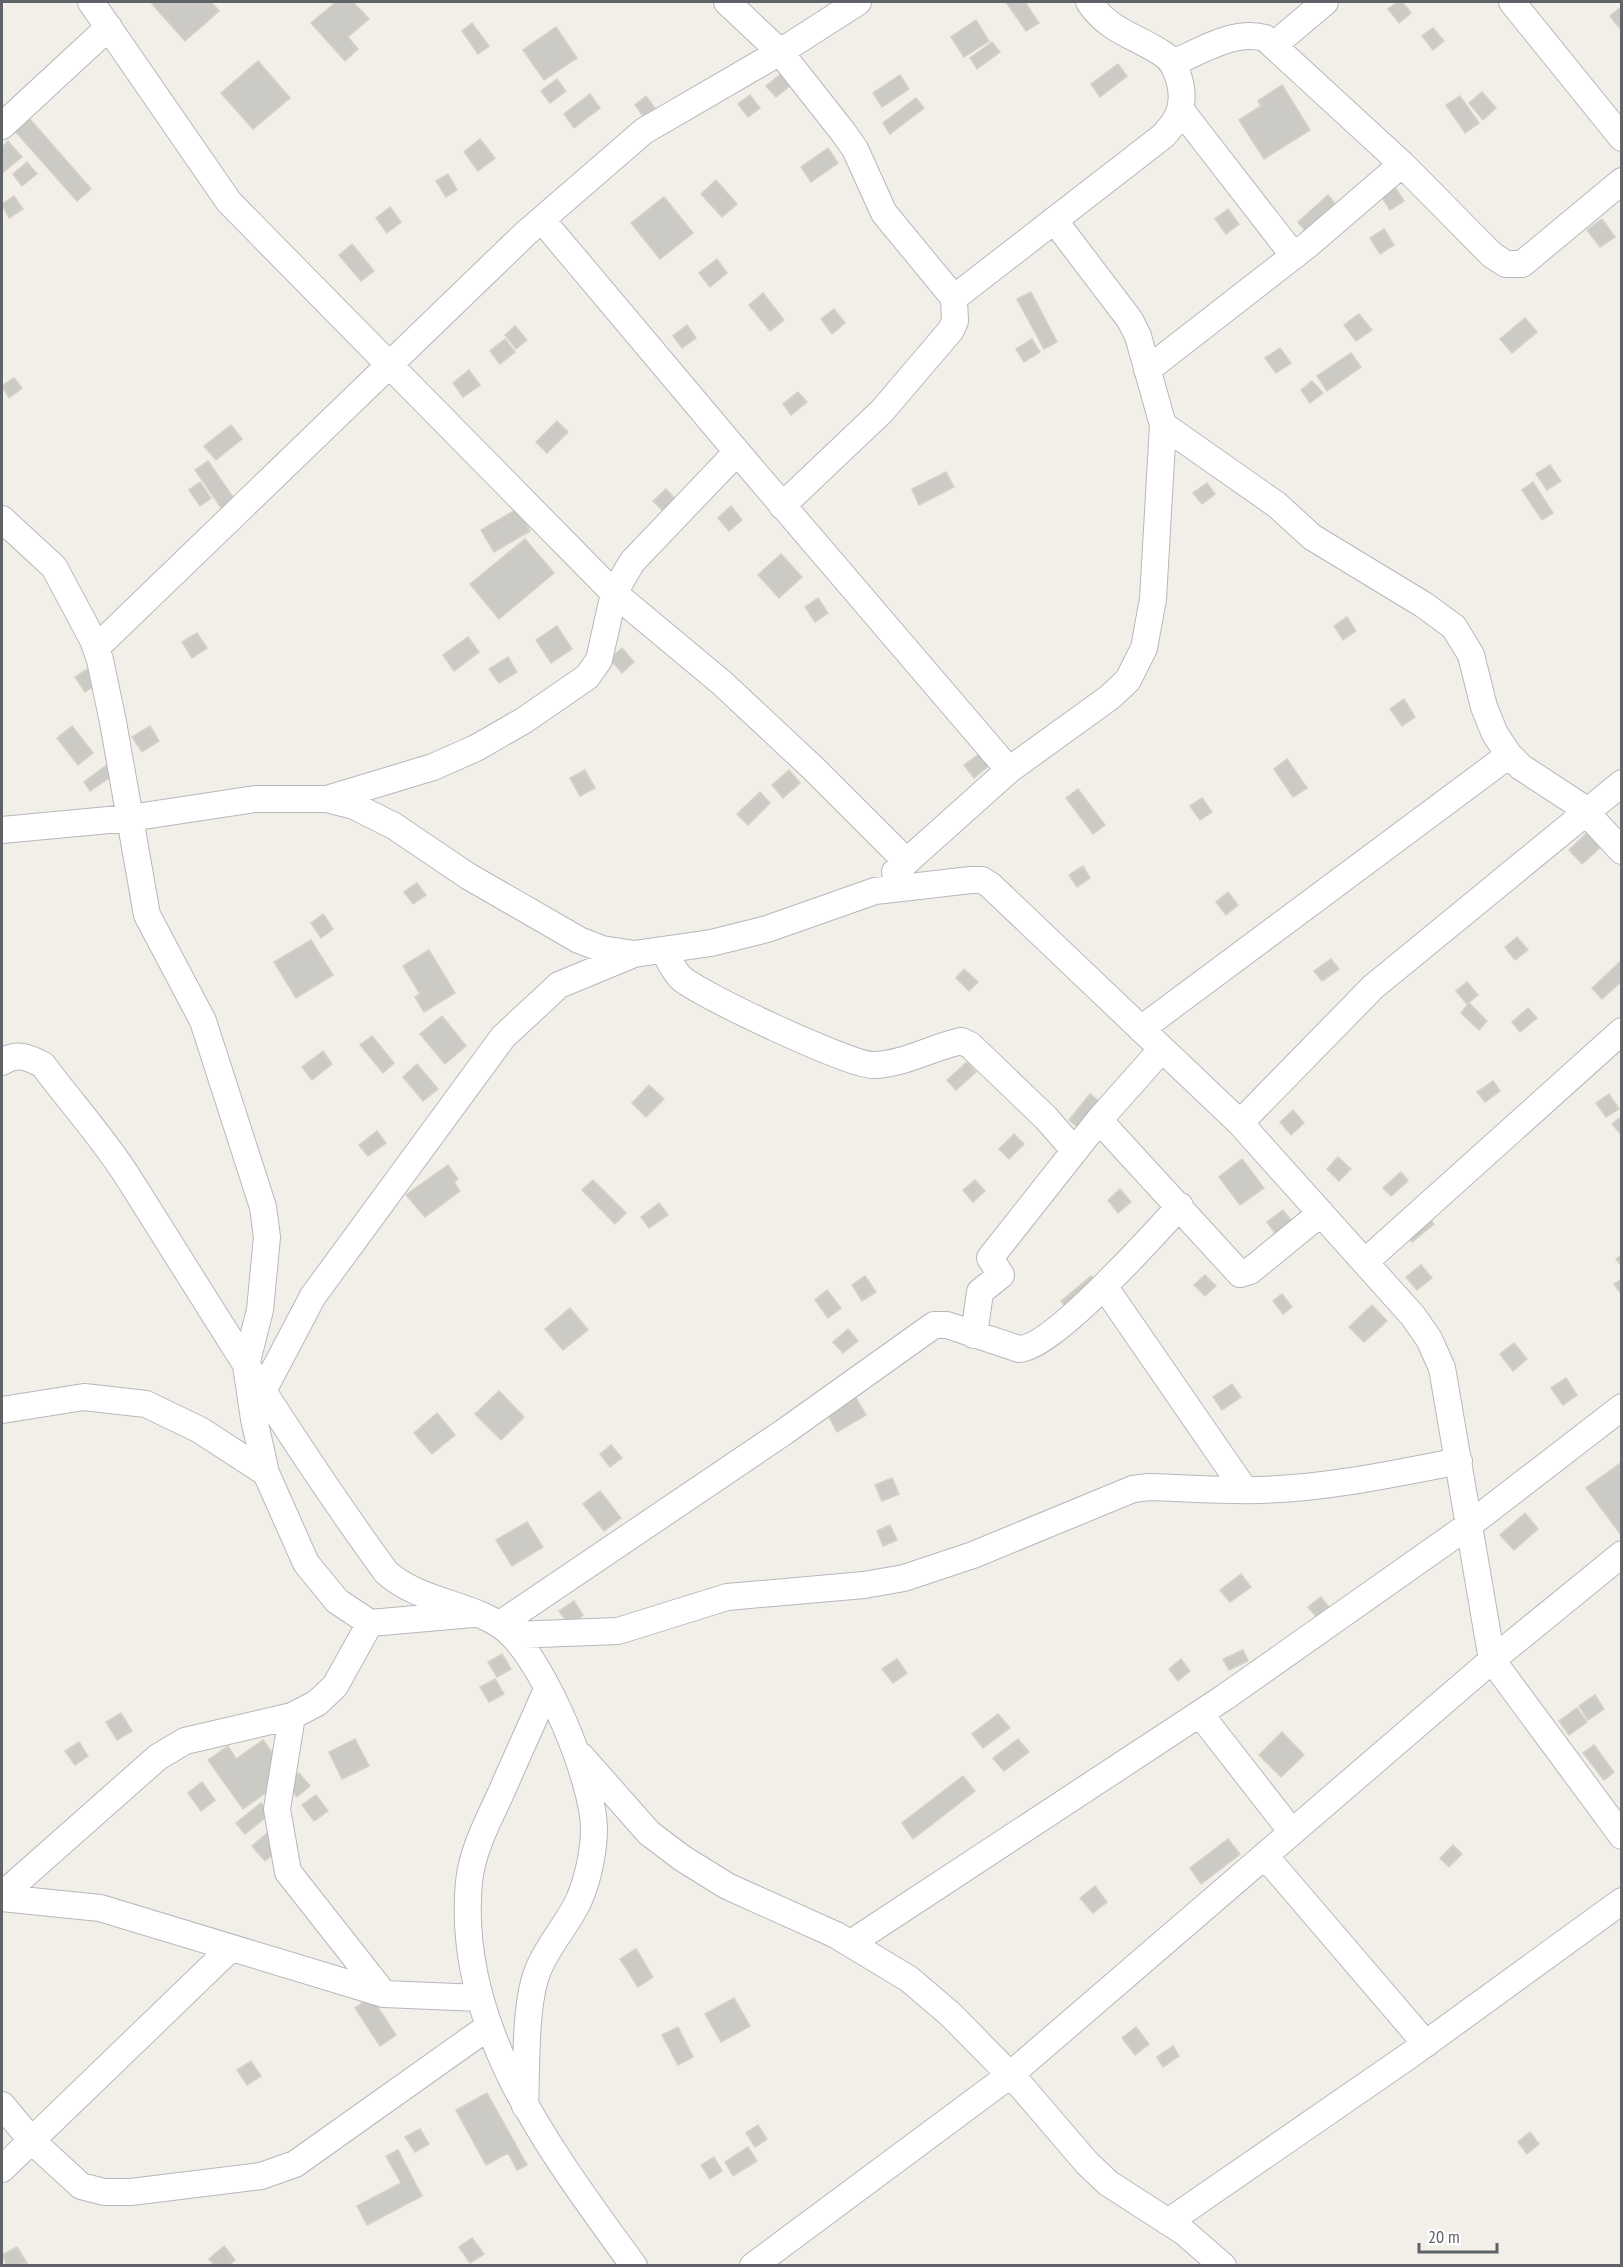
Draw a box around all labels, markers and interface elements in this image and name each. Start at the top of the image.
scale bar [1419,2216,1497,2254]
text: 20 m [1428,2225,1460,2248]

